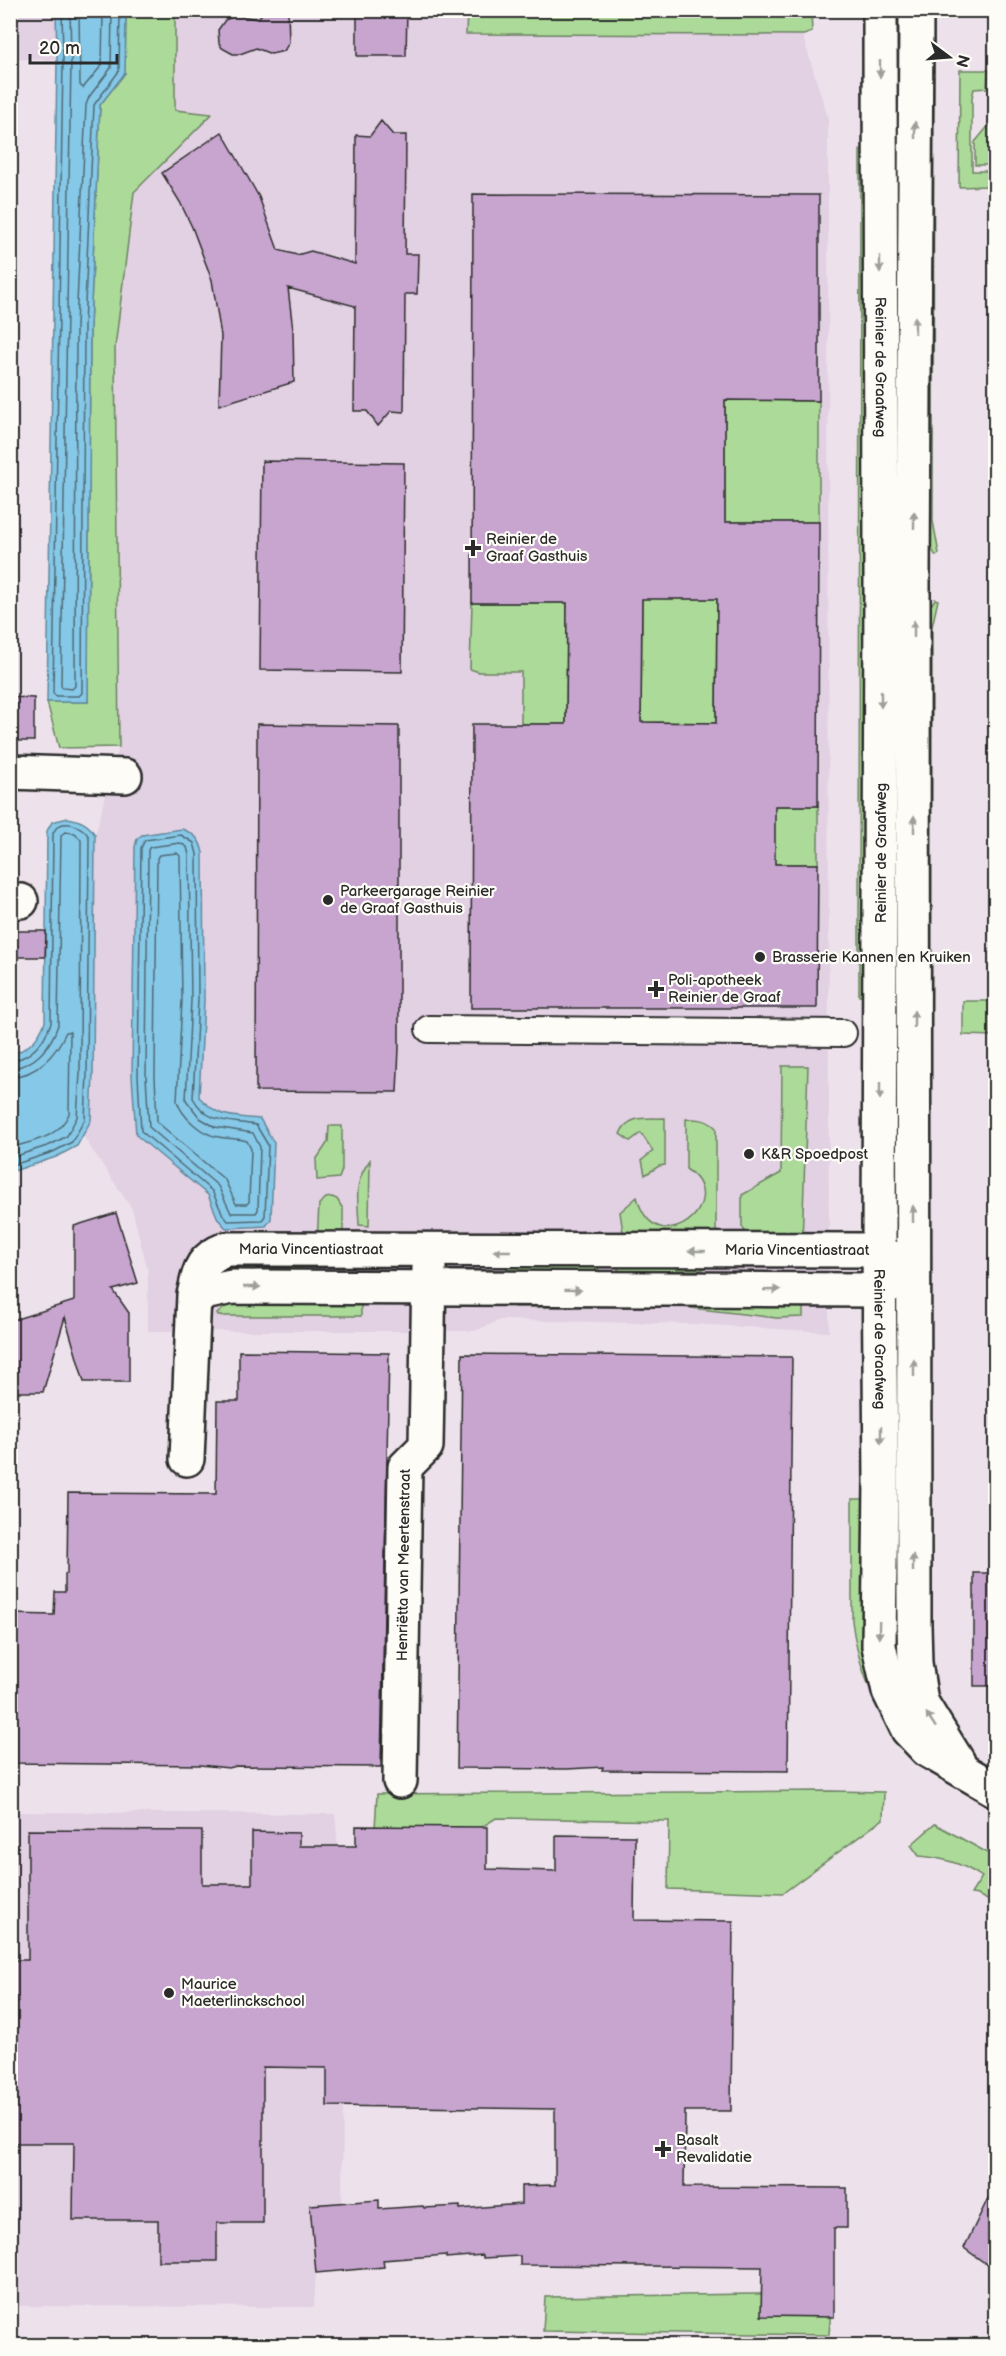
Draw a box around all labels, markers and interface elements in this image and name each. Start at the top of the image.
scale bar [30,27,117,65]
north arrow [919,27,979,87]
text: 20 m [39,38,80,59]
text: N [951,52,973,69]
one-way arrow [875,59,885,78]
one-way arrow [911,121,920,140]
one-way arrow [875,254,885,273]
street label: Reinier de Graafweg [871,297,890,437]
one-way arrow [910,316,920,335]
one-way arrow [909,511,919,530]
place label: Reinier de Graaf Gasthuis [486,530,588,566]
marker: Reinier de Graaf Gasthuis [464,539,482,557]
one-way arrow [909,620,919,639]
one-way arrow [876,689,886,708]
street label: Reinier de Graafweg [872,783,891,923]
one-way arrow [909,815,919,834]
place label: Parkeergarage Reinier de Graaf Gasthuis [340,882,495,918]
marker: Parkeergarage Reinier de Graaf Gasthuis [321,893,335,907]
place label: Brasserie Kannen en Kruiken [772,948,971,967]
marker: Brasserie Kannen en Kruiken [753,950,767,964]
place label: Poli-apotheek Reinier de Graaf [668,971,781,1007]
marker: Poli-apotheek Reinier de Graaf [649,982,663,996]
one-way arrow [909,1010,919,1029]
one-way arrow [875,1081,885,1100]
place label: K&R Spoedpost [761,1145,868,1164]
marker: K&R Spoedpost [742,1147,756,1161]
one-way arrow [908,1205,918,1224]
street label: Maria Vincentiastraat [239,1240,384,1259]
street label: Maria Vincentiastraat [725,1241,870,1260]
one-way arrow [492,1246,511,1256]
one-way arrow [687,1246,706,1256]
street label: Reinier de Graafweg [869,1269,889,1409]
one-way arrow [243,1282,262,1292]
one-way arrow [564,1285,583,1295]
one-way arrow [763,1285,782,1295]
one-way arrow [909,1358,919,1377]
one-way arrow [876,1425,886,1444]
street label: Henriëtta van Meertenstraat [393,1468,415,1661]
one-way arrow [908,1553,918,1572]
one-way arrow [874,1620,884,1639]
one-way arrow [926,1711,937,1728]
place label: Maurice Maeterlinckschool [181,1975,305,2011]
marker: Maurice Maeterlinckschool [162,1986,176,2000]
place label: Basalt Revalidatie [676,2131,752,2167]
marker: Basalt Revalidatie [654,2140,672,2158]

